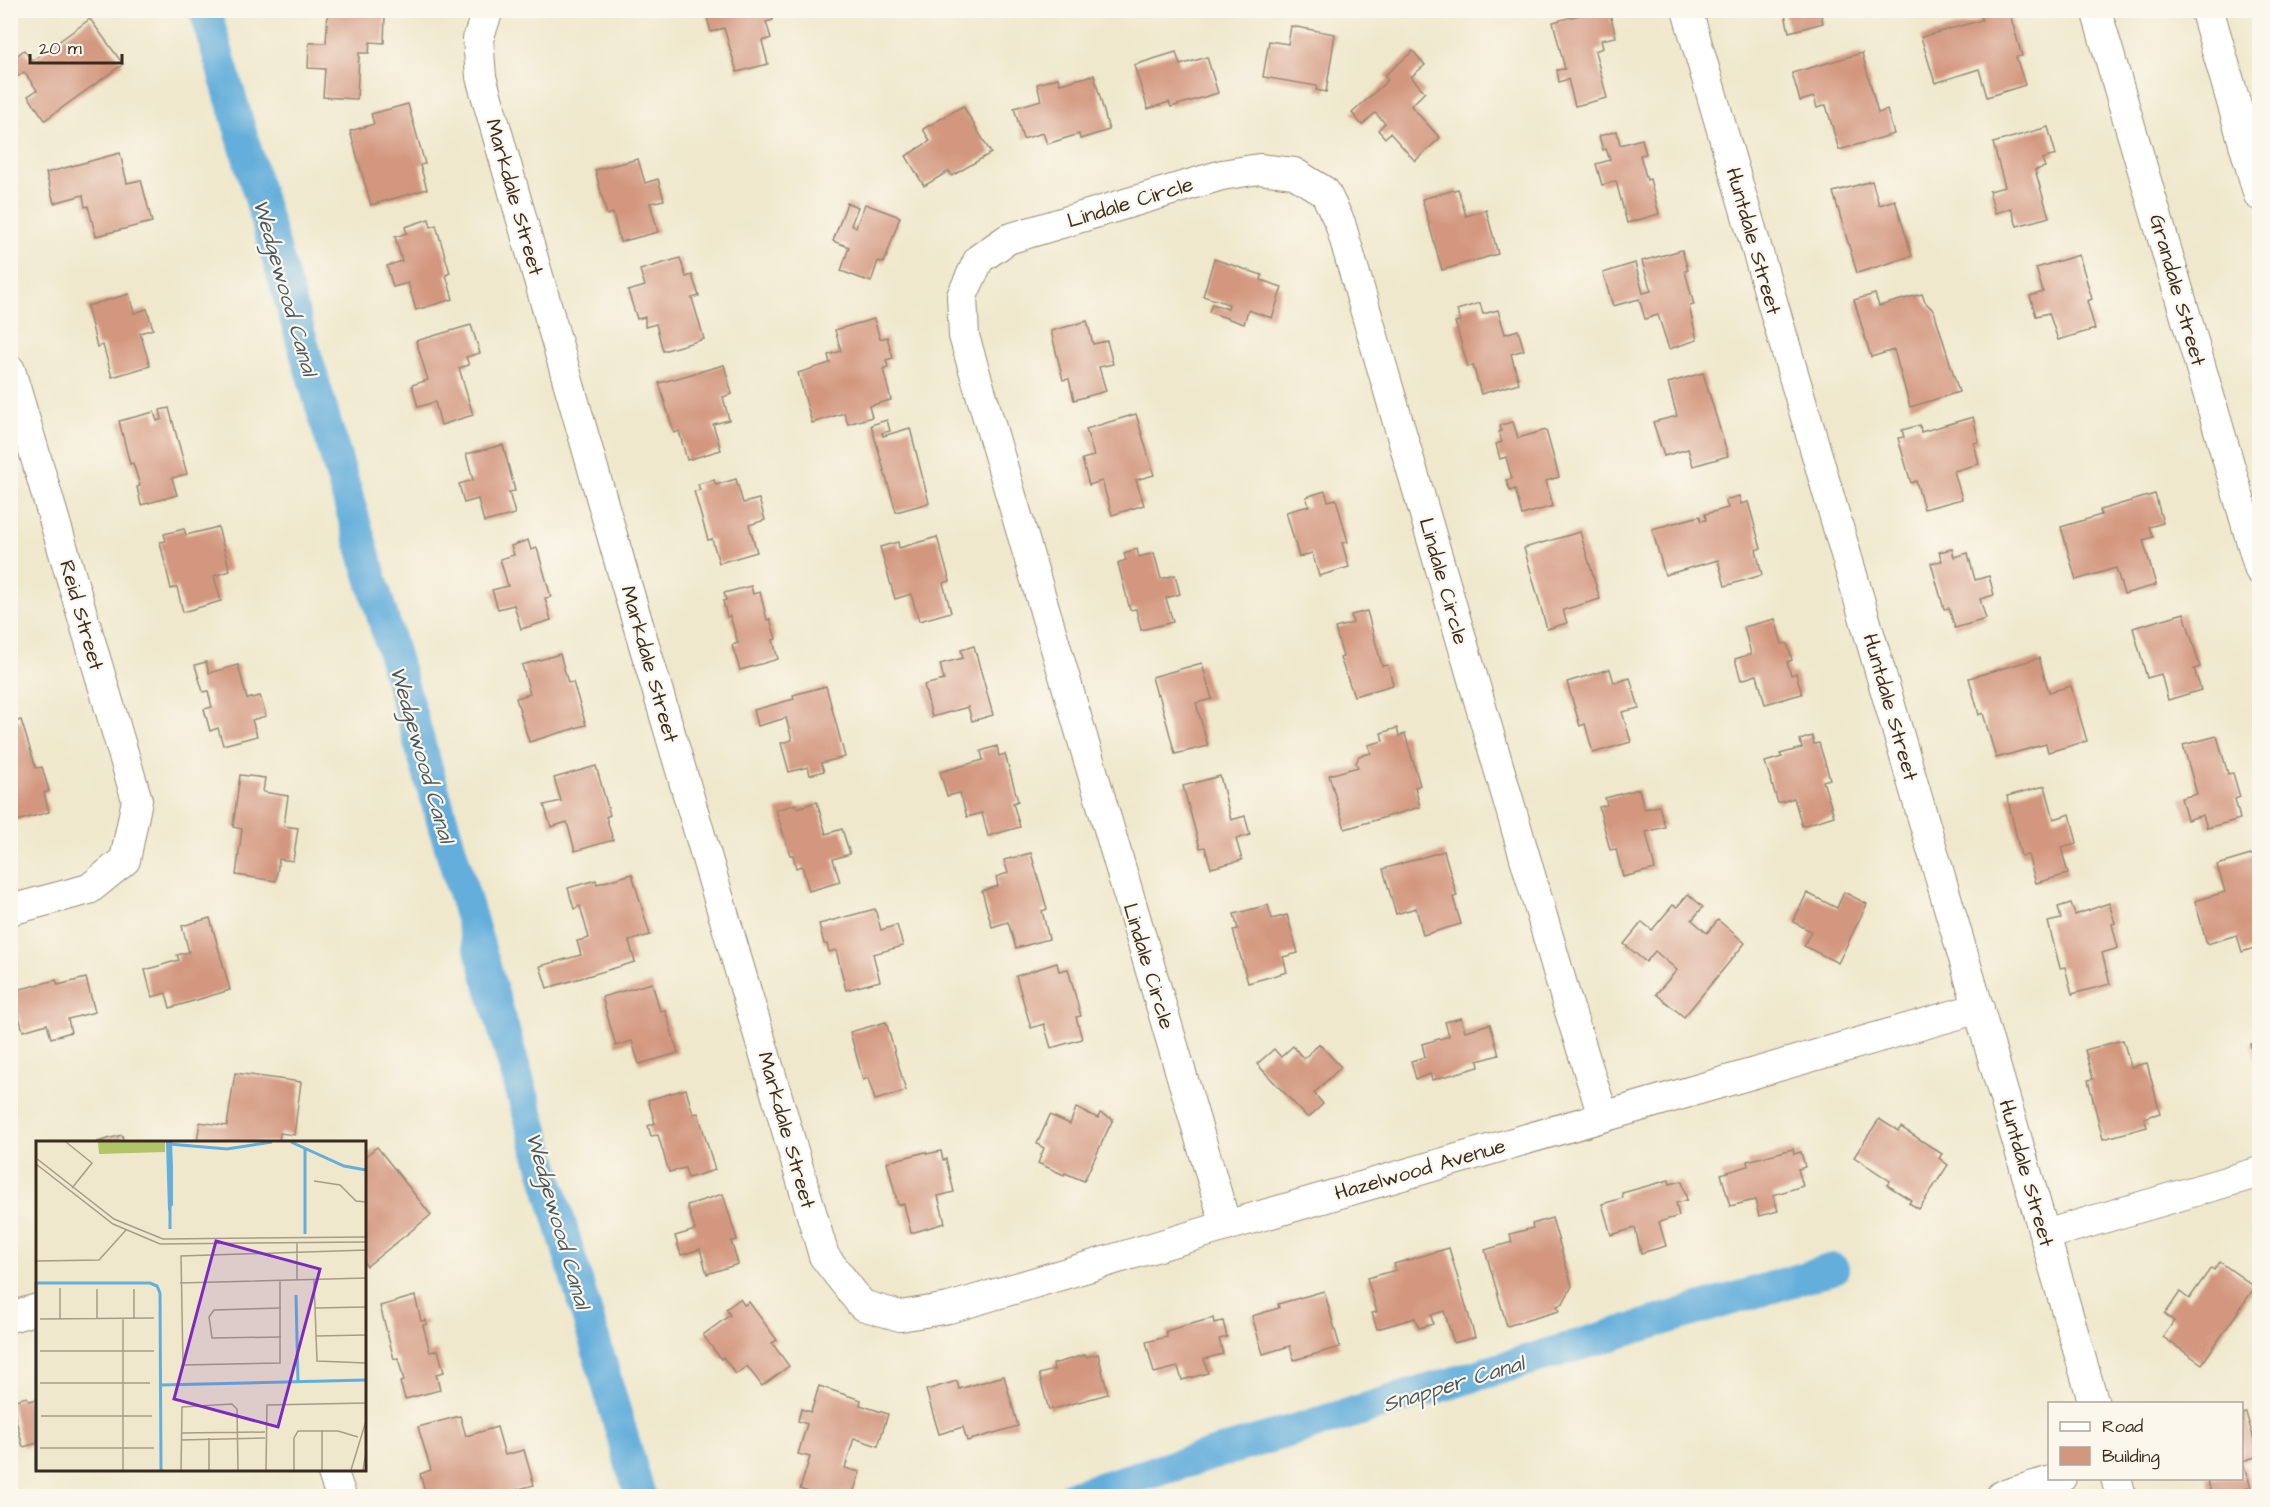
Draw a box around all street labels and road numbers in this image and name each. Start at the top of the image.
street label: Markdale Street [478,115,551,279]
street label: Huntdale Street [1719,164,1789,319]
street label: Lindale Circle [1064,170,1197,235]
street label: Grandale Street [2142,211,2213,370]
street label: Lindale Circle [1412,515,1475,648]
street label: Reid Street [52,557,111,674]
street label: Markdale Street [613,582,686,746]
street label: Huntdale Street [1856,630,1926,785]
street label: Lindale Circle [1116,900,1181,1033]
street label: Markdale Street [750,1048,823,1212]
street label: Huntdale Street [1992,1096,2062,1251]
street label: Hazelwood Avenue [1331,1131,1509,1208]

